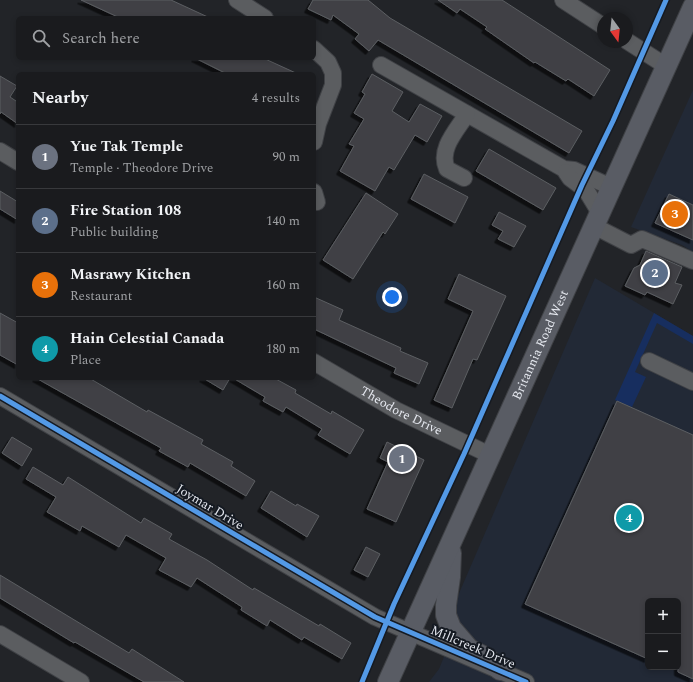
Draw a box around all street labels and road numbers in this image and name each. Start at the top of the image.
street label: Britannia Road West [507,286,574,403]
street label: Theodore Drive [356,381,446,441]
street label: Joymar Drive [172,479,248,535]
street label: Millcreek Drive [427,620,519,674]

